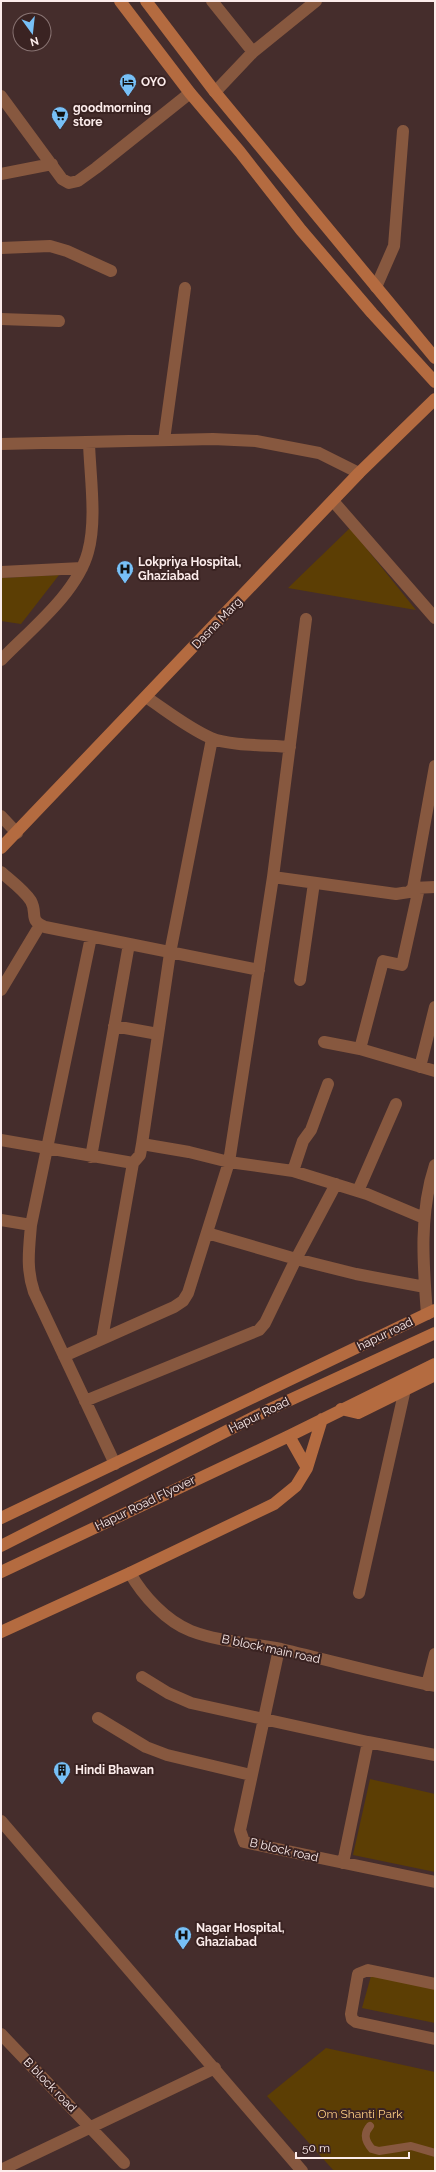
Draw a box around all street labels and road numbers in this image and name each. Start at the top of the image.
street label: Dasna Marg [189,594,245,652]
street label: hapur road [355,1315,415,1353]
street label: Hapur Road [226,1394,292,1436]
street label: Hapur Road Flyover [93,1472,198,1533]
street label: B block main road [220,1632,322,1666]
street label: B block road [248,1835,320,1865]
street label: B block road [21,2055,79,2115]

